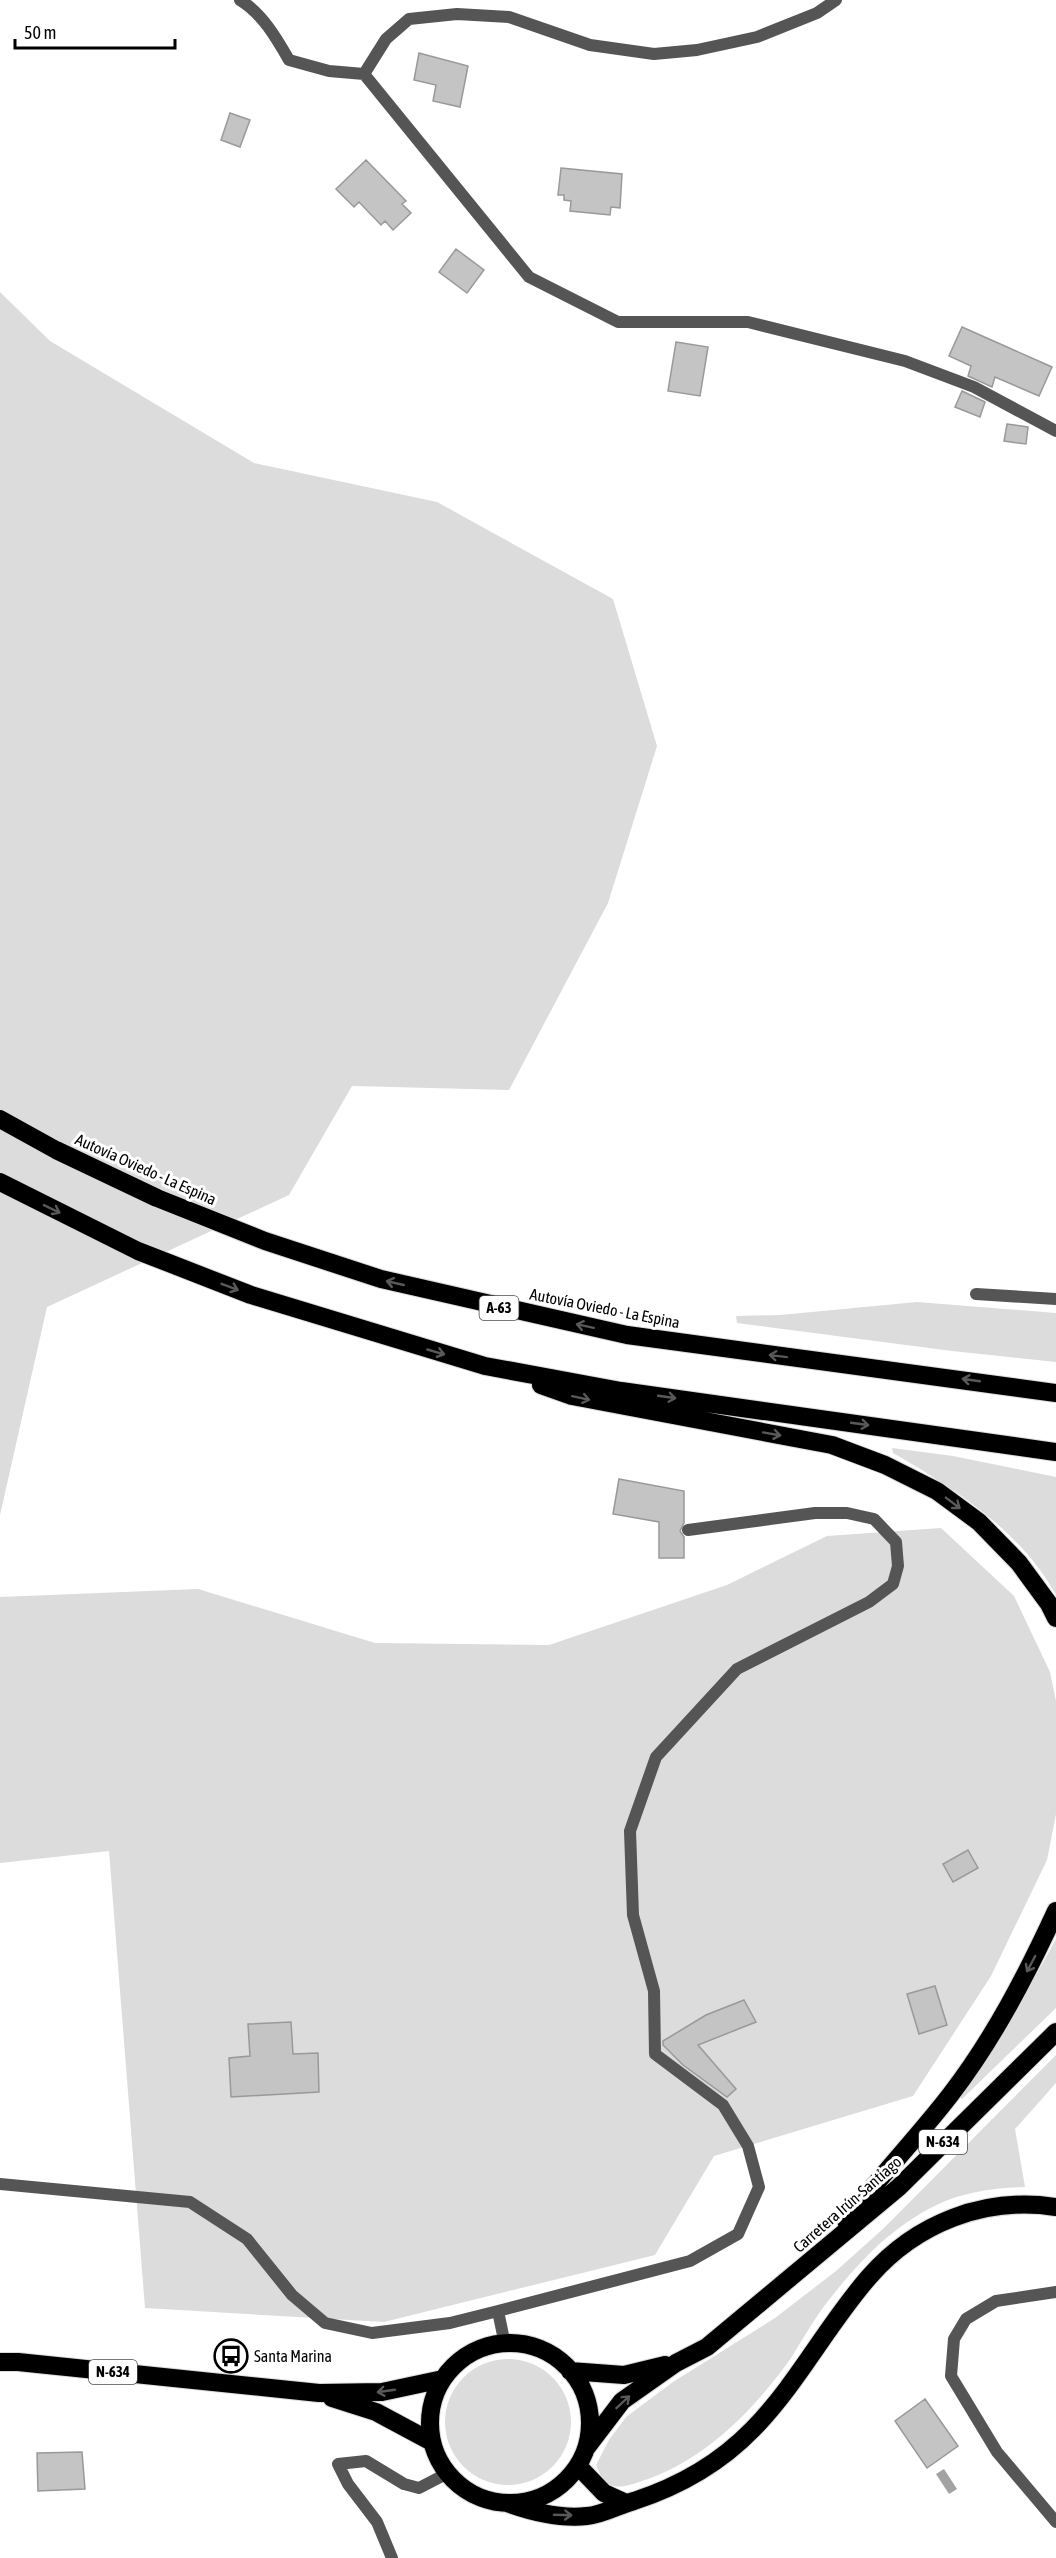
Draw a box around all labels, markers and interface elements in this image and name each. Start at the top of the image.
scale bar [15,12,176,50]
text: 50 m [24,22,56,43]
street label: Autovía Oviedo - La Espina [72,1130,219,1209]
one-way arrow [42,1204,60,1216]
one-way arrow [386,1276,405,1288]
one-way arrow [220,1282,239,1293]
street label: Autovía Oviedo - La Espina [528,1285,681,1332]
road number: A-63 [480,1296,518,1320]
one-way arrow [576,1320,595,1331]
one-way arrow [426,1347,445,1358]
one-way arrow [768,1350,788,1361]
one-way arrow [962,1375,981,1386]
one-way arrow [657,1392,677,1403]
one-way arrow [570,1393,590,1404]
one-way arrow [850,1419,870,1430]
one-way arrow [762,1429,782,1440]
one-way arrow [944,1496,960,1509]
one-way arrow [1025,1954,1036,1972]
road number: N-634 [919,2130,967,2154]
street label: Carretera Irún-Santiago [789,2152,905,2257]
bus stop icon: Santa Marina [213,2338,249,2374]
place label: Santa Marina [254,2347,332,2365]
road number: N-634 [89,2360,137,2384]
one-way arrow [376,2385,396,2396]
one-way arrow [616,2395,631,2409]
one-way arrow [553,2510,573,2521]

